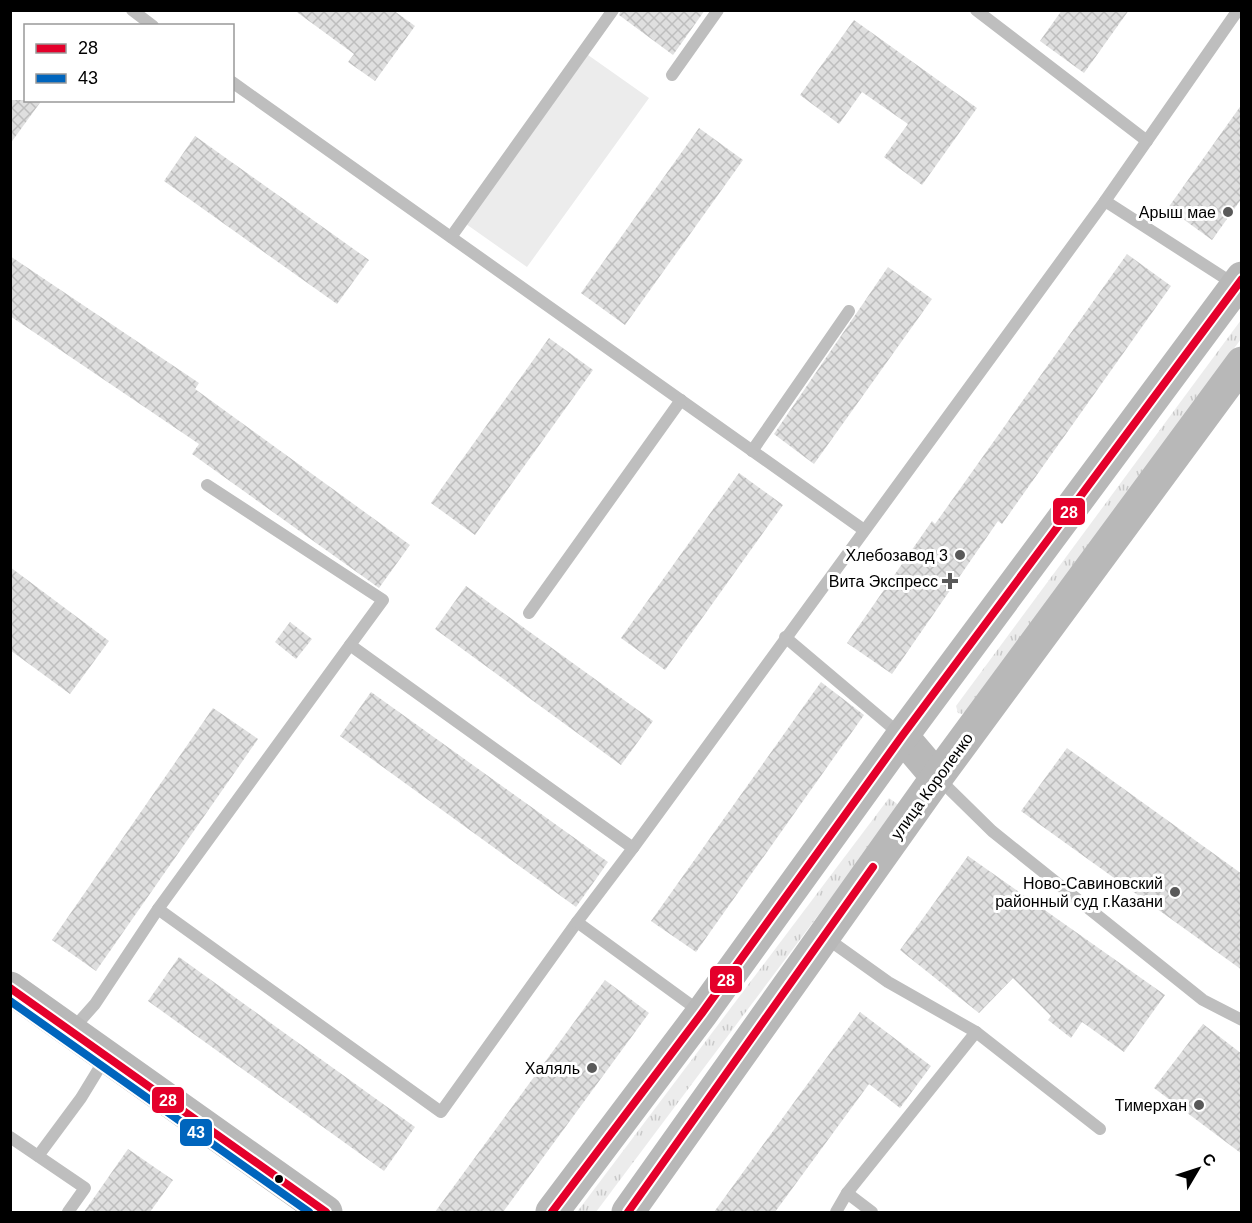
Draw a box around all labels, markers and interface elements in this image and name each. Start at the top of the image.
legend [24,24,234,102]
text: 28 [78,38,98,58]
text: 43 [78,68,98,88]
place label: Арыш мае [1139,204,1216,221]
marker: Арыш мае [1221,205,1235,219]
line badge: 28 [1052,497,1086,526]
text: 28 [1060,504,1078,521]
place label: Хлебозавод 3 [846,547,948,564]
marker: Хлебозавод 3 [953,548,967,562]
place label: Вита Экспресс [829,573,938,590]
marker: Вита Экспресс [943,574,957,588]
street label: улица Короленко [888,729,976,842]
place label: Ново-Савиновский районный суд г.Казани [995,875,1163,910]
marker: Ново-Савиновский районный суд г.Казани [1168,885,1182,899]
line badge: 28 [709,965,743,994]
text: 28 [717,972,735,989]
place label: Халяль [525,1060,580,1077]
marker: Халяль [585,1061,599,1075]
line badge: 28 [151,1086,185,1114]
text: 28 [159,1092,177,1109]
place label: Тимерхан [1115,1097,1187,1114]
marker: Тимерхан [1192,1098,1206,1112]
line badge: 43 [179,1118,213,1147]
text: 43 [187,1124,205,1141]
north arrow [1168,1139,1228,1199]
text: С [1199,1150,1220,1170]
unlabelled marker [273,1173,285,1185]

